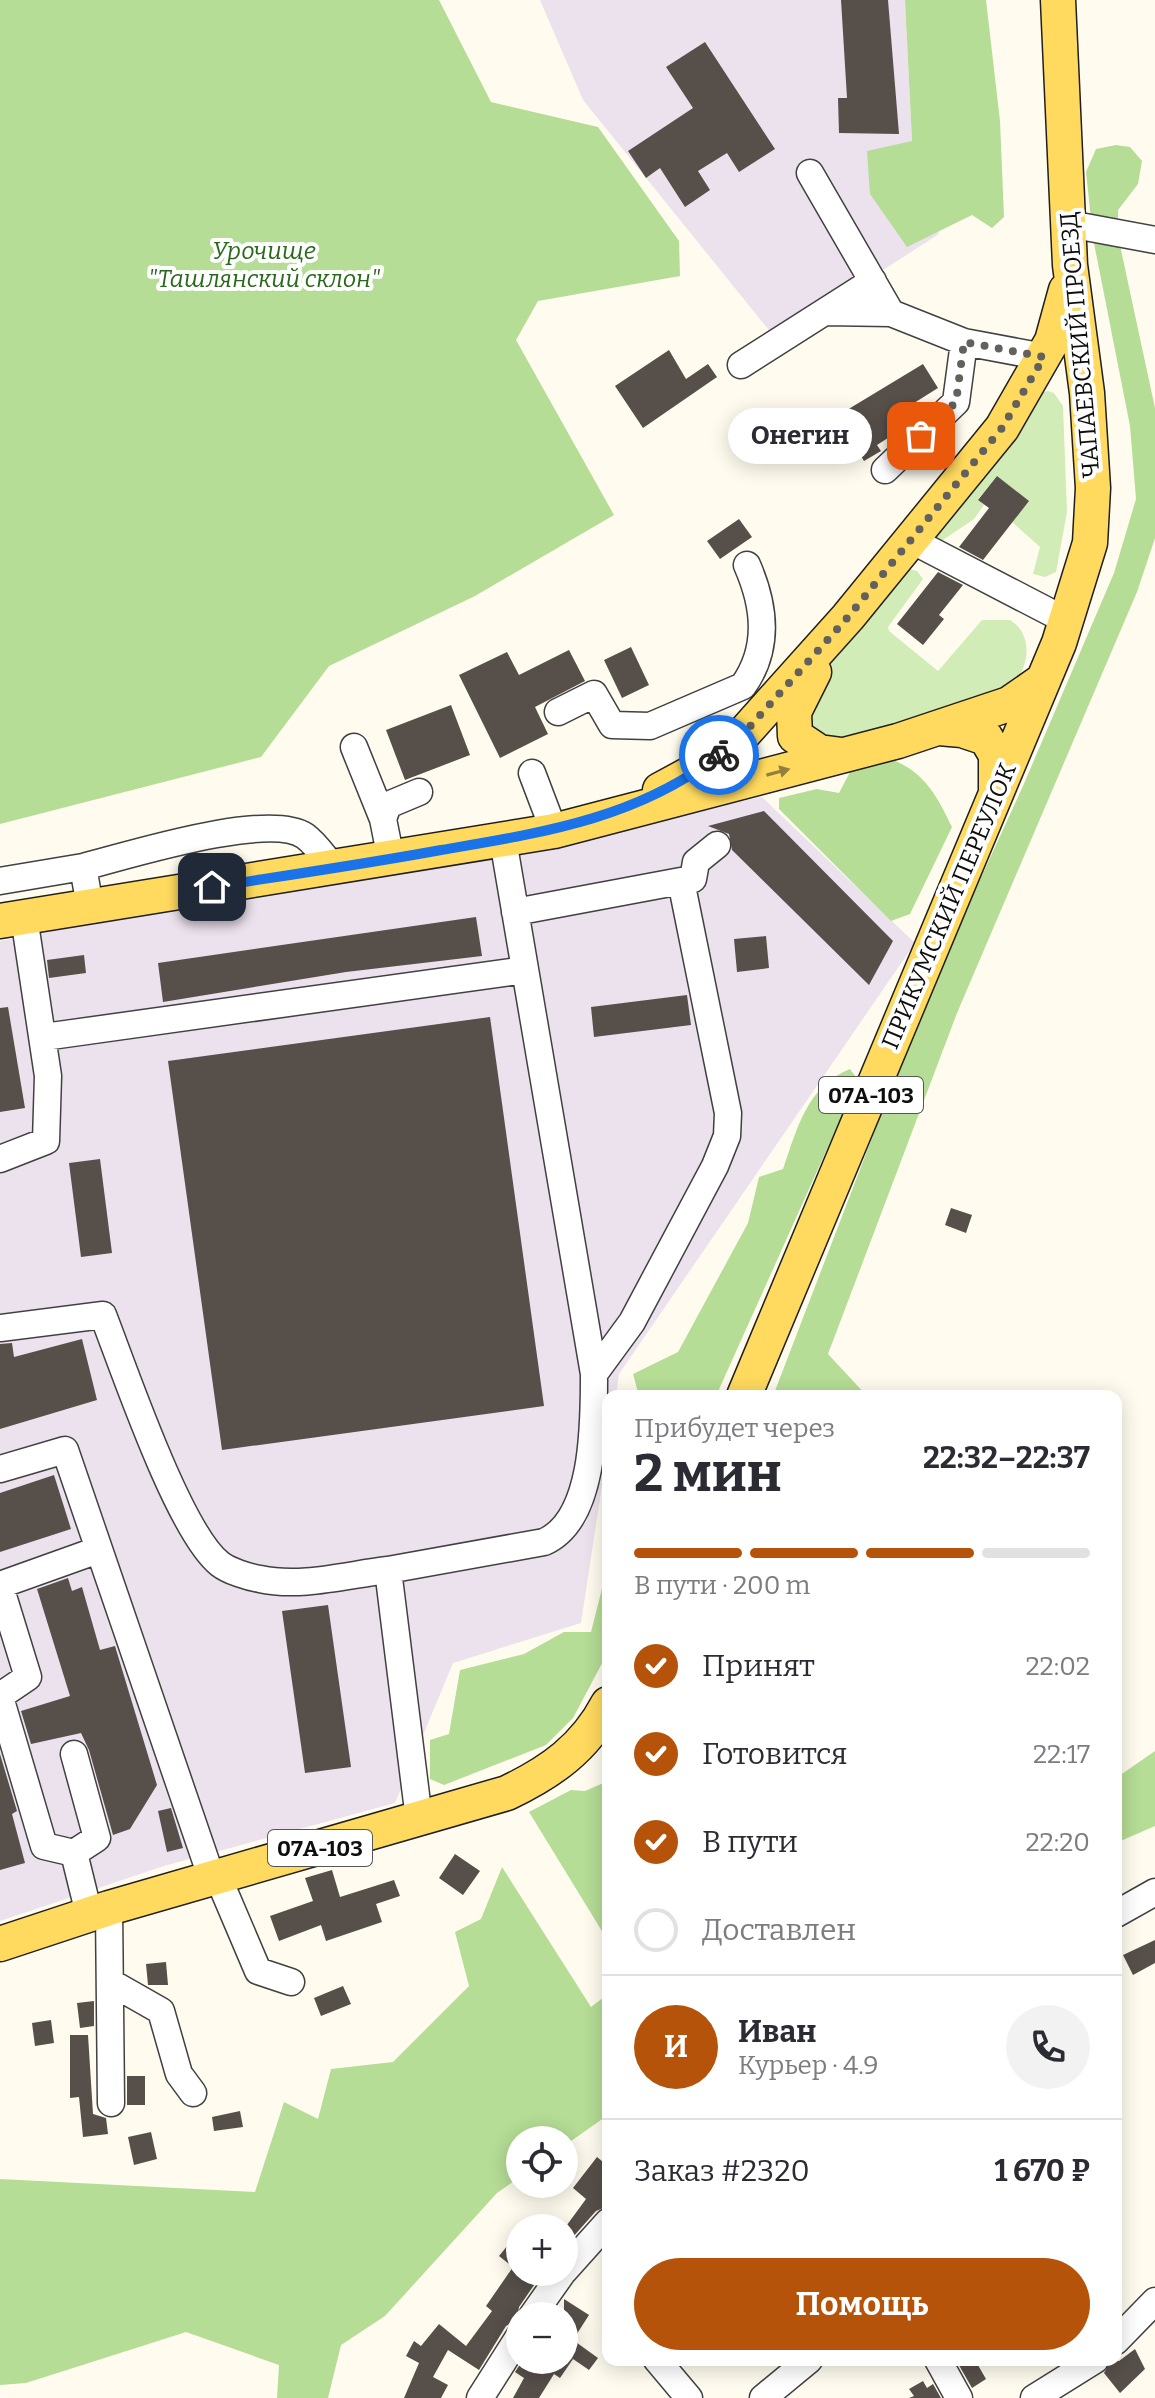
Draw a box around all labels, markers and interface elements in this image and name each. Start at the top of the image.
street label: ЧАПАЕВСКИЙ ПРОЕЗД [1054,211,1106,479]
park label: Урочище "Ташлянский склон" [148,237,381,293]
pin [887,402,955,470]
callout: Онегин [729,408,873,464]
icon: bag [899,414,943,458]
text: Онегин [751,420,849,451]
courier [679,715,759,795]
icon: bike [697,733,741,777]
street label: ПРИКУМСКИЙ ПЕРЕУЛОК [876,759,1022,1053]
one-way arrow [767,765,791,778]
pin [178,853,246,921]
icon: home [190,865,234,909]
road number: 07А-103 [819,1077,923,1113]
text: Прибудет через [634,1413,835,1444]
text: 22:32–22:37 [923,1440,1090,1476]
text: 2 мин [634,1442,782,1505]
text: В пути · 200 m [634,1570,810,1601]
icon: check [634,1644,678,1688]
text: Принят [702,1648,815,1684]
text: 22:02 [1025,1651,1090,1682]
icon: check [634,1732,678,1776]
text: Готовится [702,1736,847,1772]
text: 22:17 [1033,1739,1090,1770]
icon: check [634,1820,678,1864]
text: В пути [702,1824,798,1860]
text: 22:20 [1025,1827,1090,1858]
road number: 07А-103 [268,1830,372,1866]
text: Доставлен [702,1912,856,1948]
button: phone [1006,2005,1090,2089]
text: Иван [738,2014,816,2050]
text: И [664,2029,688,2065]
text: Курьер · 4.9 [738,2050,878,2081]
map controls [506,2126,578,2374]
button: locate [506,2126,578,2198]
text: Заказ #2320 [634,2153,810,2189]
text: 1 670 ₽ [995,2153,1090,2189]
button: + [506,2214,578,2286]
button: Помощь [634,2258,1090,2350]
button: − [506,2302,578,2374]

